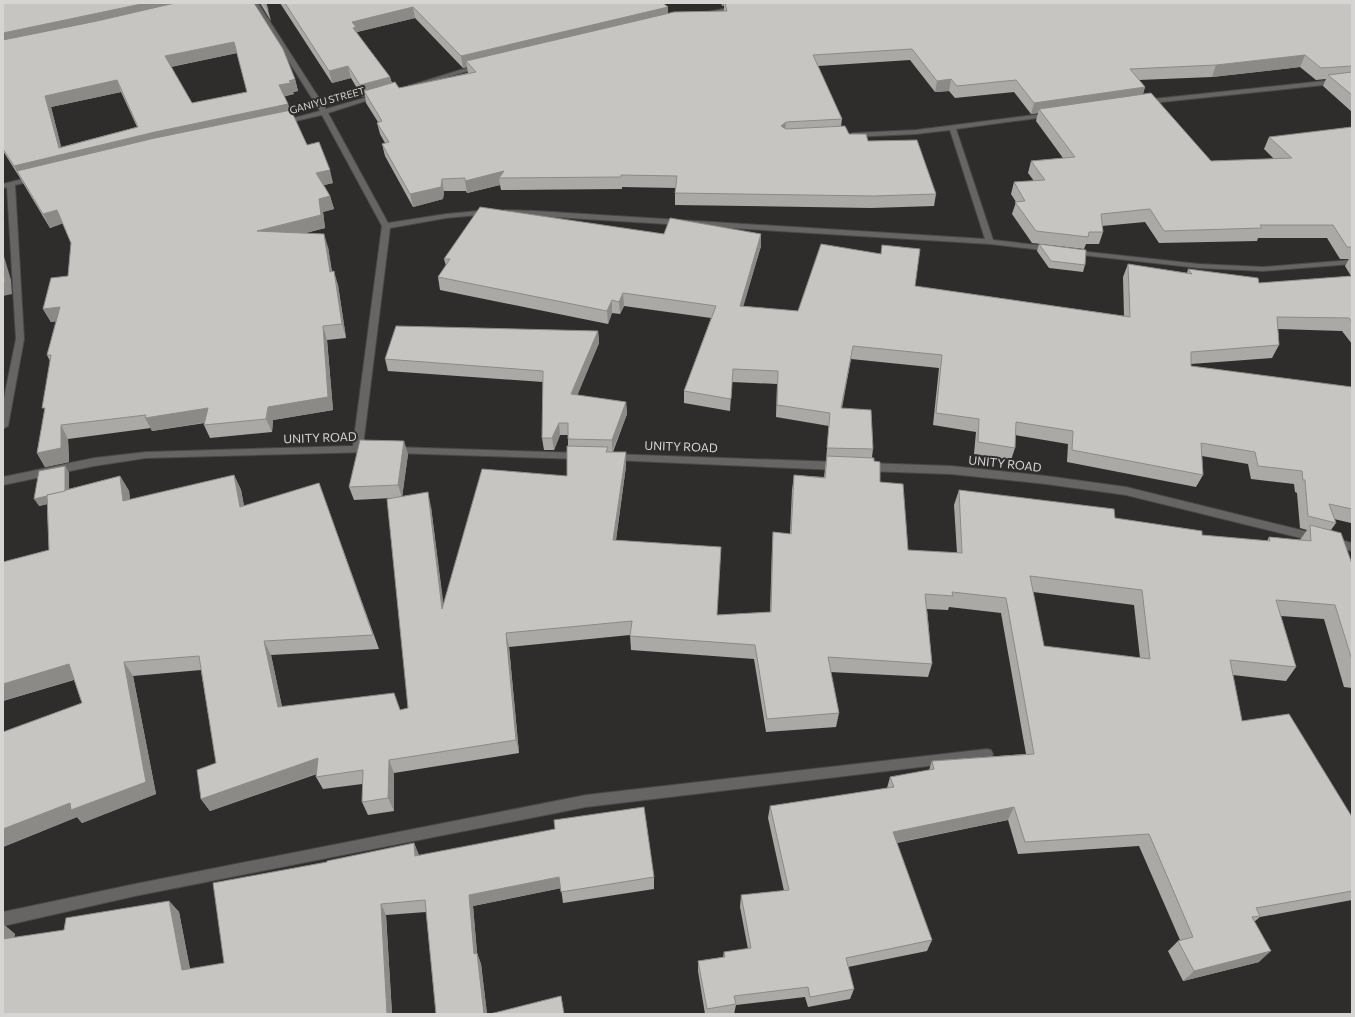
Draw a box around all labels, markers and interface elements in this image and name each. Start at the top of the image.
street label: GANIYU STREET [288,84,367,116]
street label: UNITY ROAD [283,429,357,445]
street label: UNITY ROAD [644,438,718,454]
street label: UNITY ROAD [968,452,1042,474]

